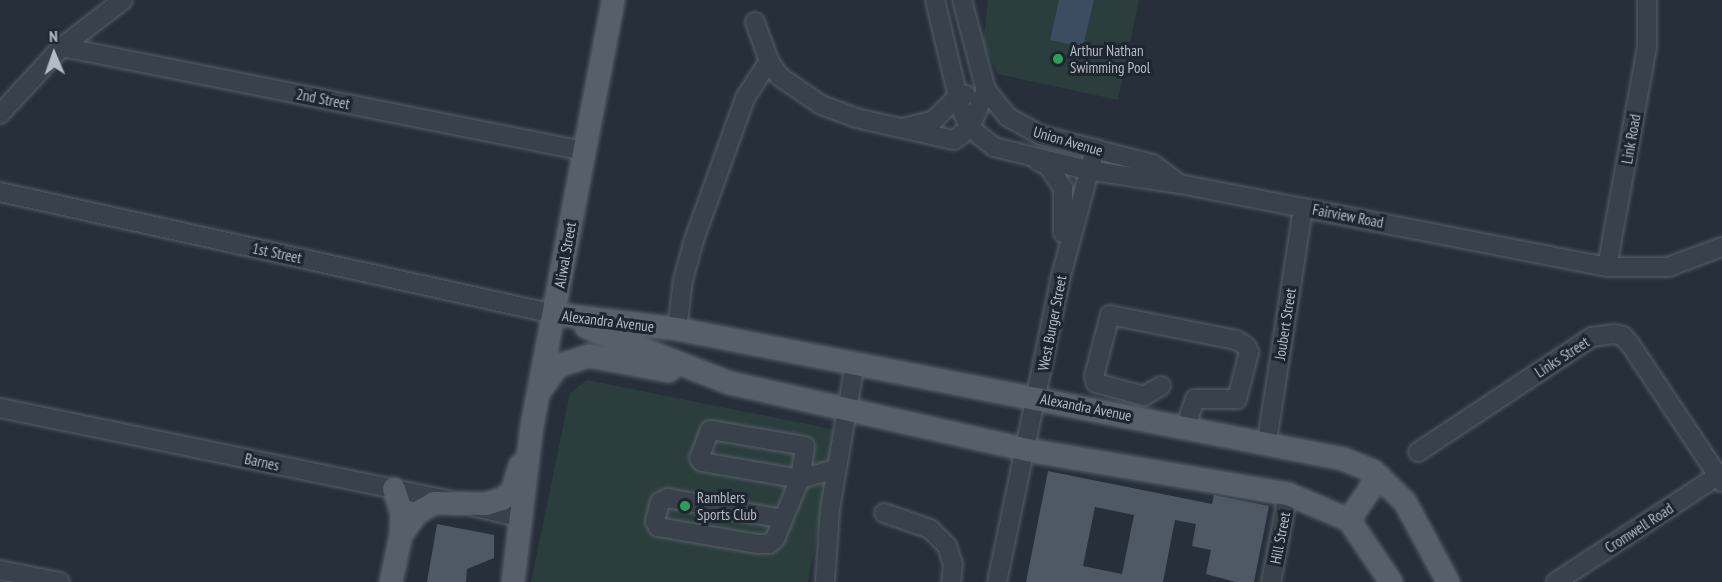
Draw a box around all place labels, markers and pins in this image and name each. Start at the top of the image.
place label: Arthur Nathan Swimming Pool [1070,41,1150,76]
marker: Arthur Nathan Swimming Pool [1051,52,1065,66]
place label: Ramblers Sports Club [697,488,757,523]
marker: Ramblers Sports Club [678,499,692,513]

